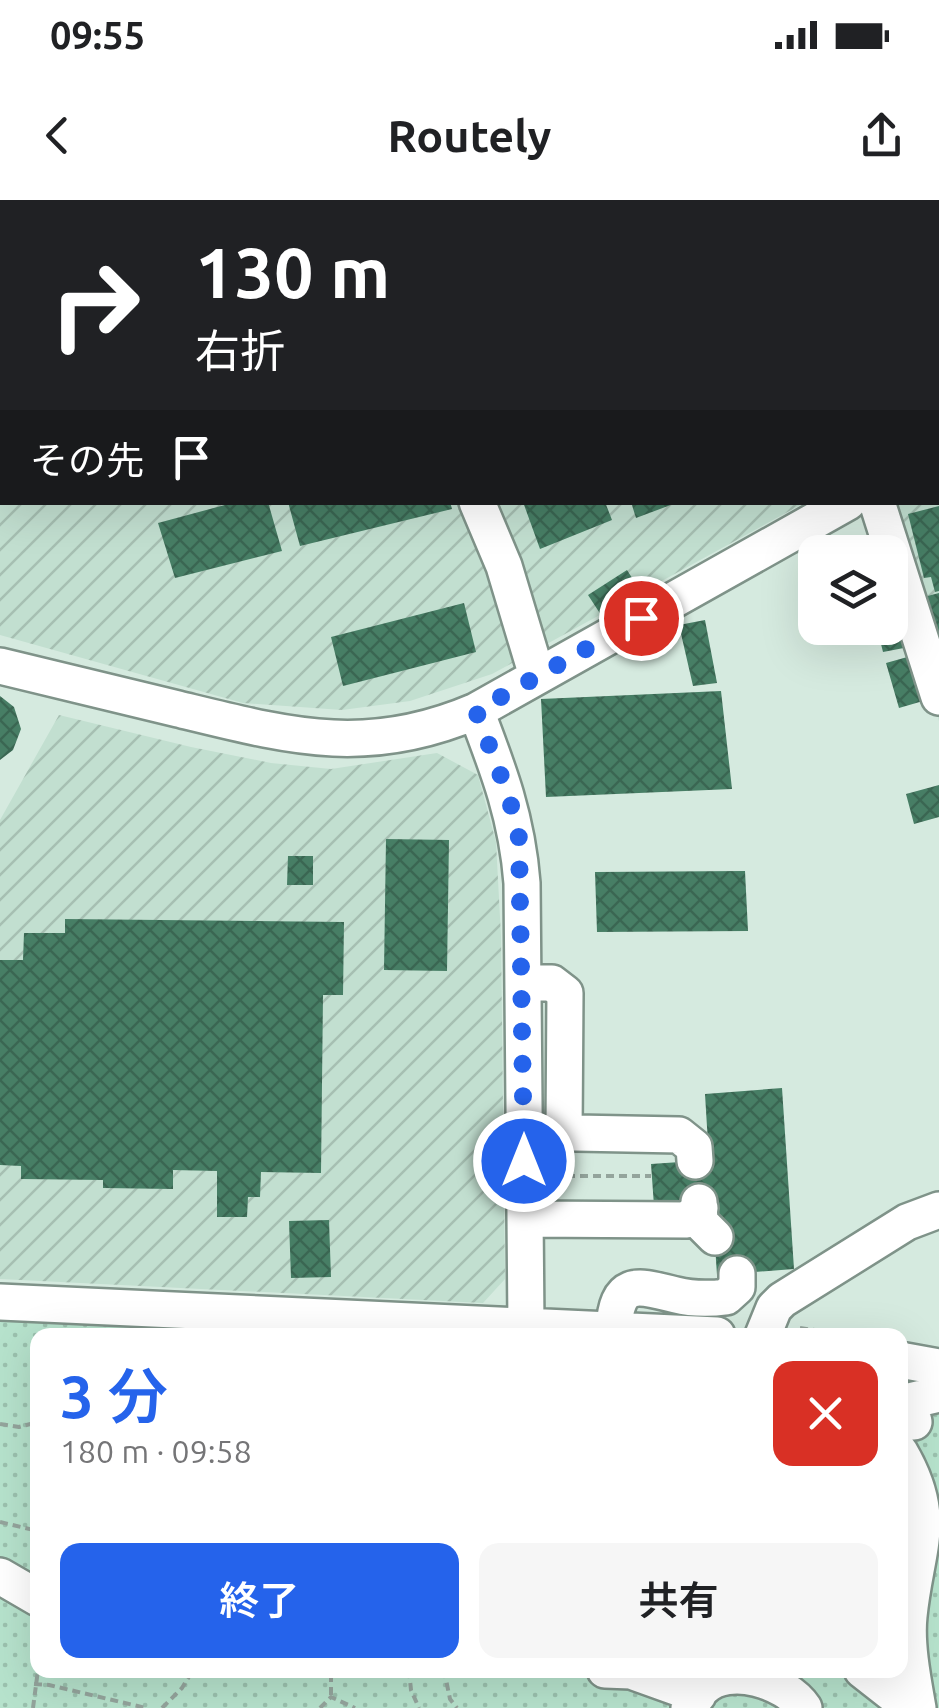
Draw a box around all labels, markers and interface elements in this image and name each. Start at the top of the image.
text: 09:55 [50,14,145,56]
icon: back [30,108,85,163]
icon: share [854,108,909,163]
text: Routely [388,110,551,161]
text: 130 m [195,233,390,311]
icon: right [30,240,160,370]
text: 右折 [195,325,285,376]
icon: arrive [164,430,219,485]
text: その先 [30,439,144,481]
map controls [798,535,908,645]
button: layers [798,535,908,645]
pin [599,576,684,661]
icon: arrive [614,591,669,646]
position arrow [472,1109,576,1213]
button: close [773,1361,878,1466]
text: 3 分 [60,1362,168,1429]
text: 180 m · 09:58 [60,1433,252,1469]
button: 終了 [60,1543,459,1658]
button: 共有 [479,1543,878,1658]

